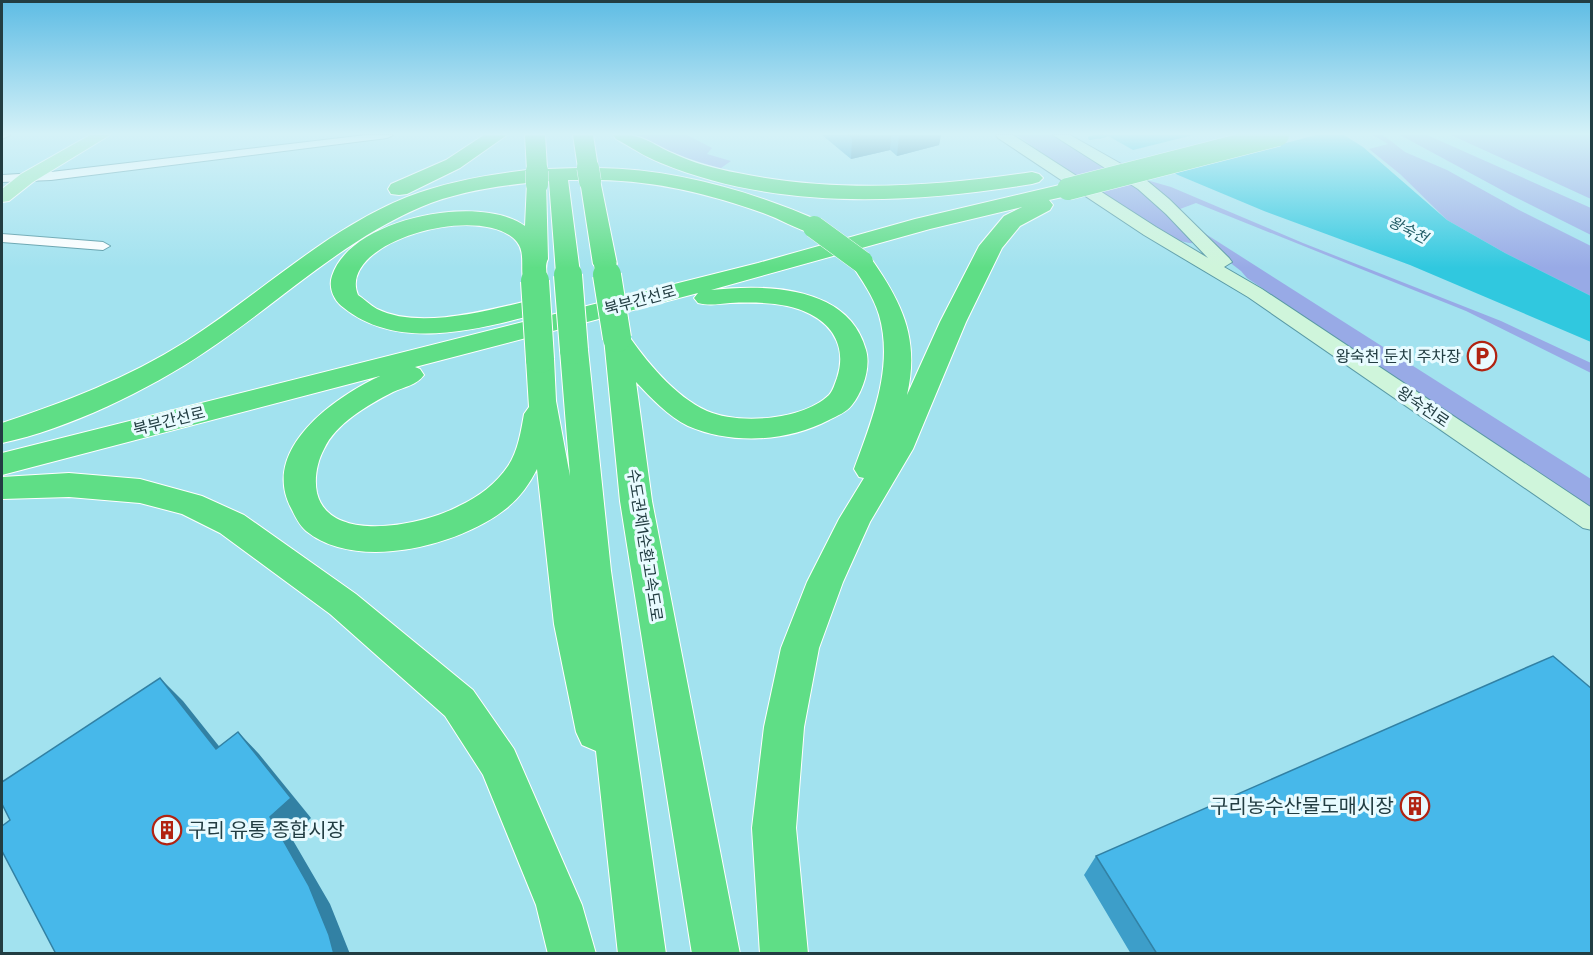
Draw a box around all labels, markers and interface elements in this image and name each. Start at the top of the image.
water label: 왕숙천 [1385,213,1432,248]
street label: 북부간선로 [602,281,678,319]
parking icon: 왕숙천 둔치 주차장 [1466,340,1498,372]
place label: 왕숙천 둔치 주차장 [1335,347,1461,366]
street label: 왕숙천로 [1393,383,1453,431]
street label: 북부간선로 [131,403,207,439]
street label: 수도권제1순환고속도로 [624,467,666,623]
building icon: 구리농수산물도매시장 [1399,790,1431,822]
place label: 구리농수산물도매시장 [1210,794,1394,818]
building icon: 구리 유통 종합시장 [151,814,183,846]
place label: 구리 유통 종합시장 [188,818,345,842]

